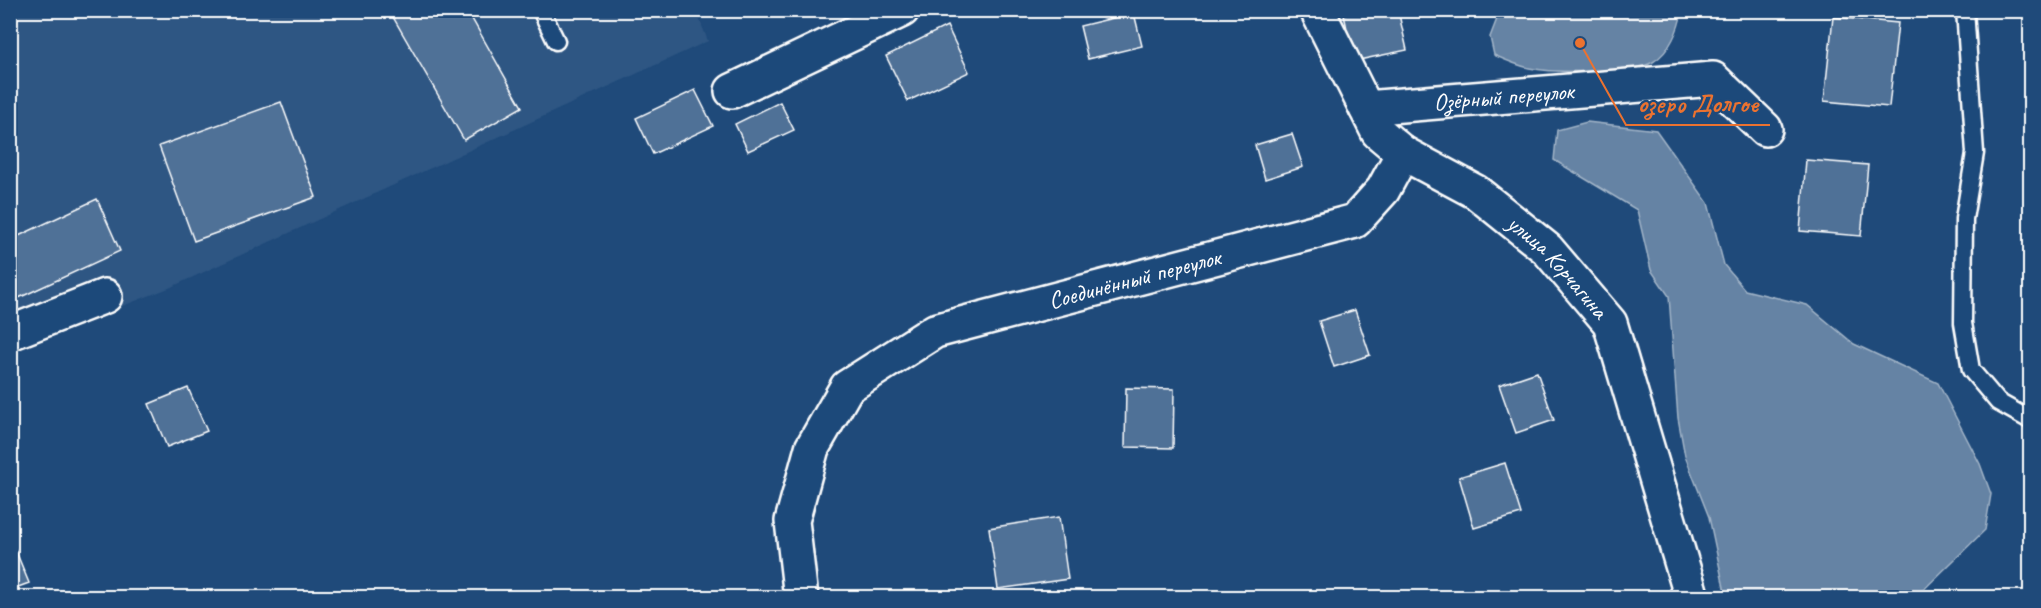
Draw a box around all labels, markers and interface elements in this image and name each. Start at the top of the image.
street label: Озёрный переулок [1432,76,1577,118]
callout: озеро Долгое [1626,81,1770,125]
text: озеро Долгое [1638,87,1761,120]
street label: улица Корчагина [1500,207,1616,326]
street label: Соединённый переулок [1045,241,1226,316]

